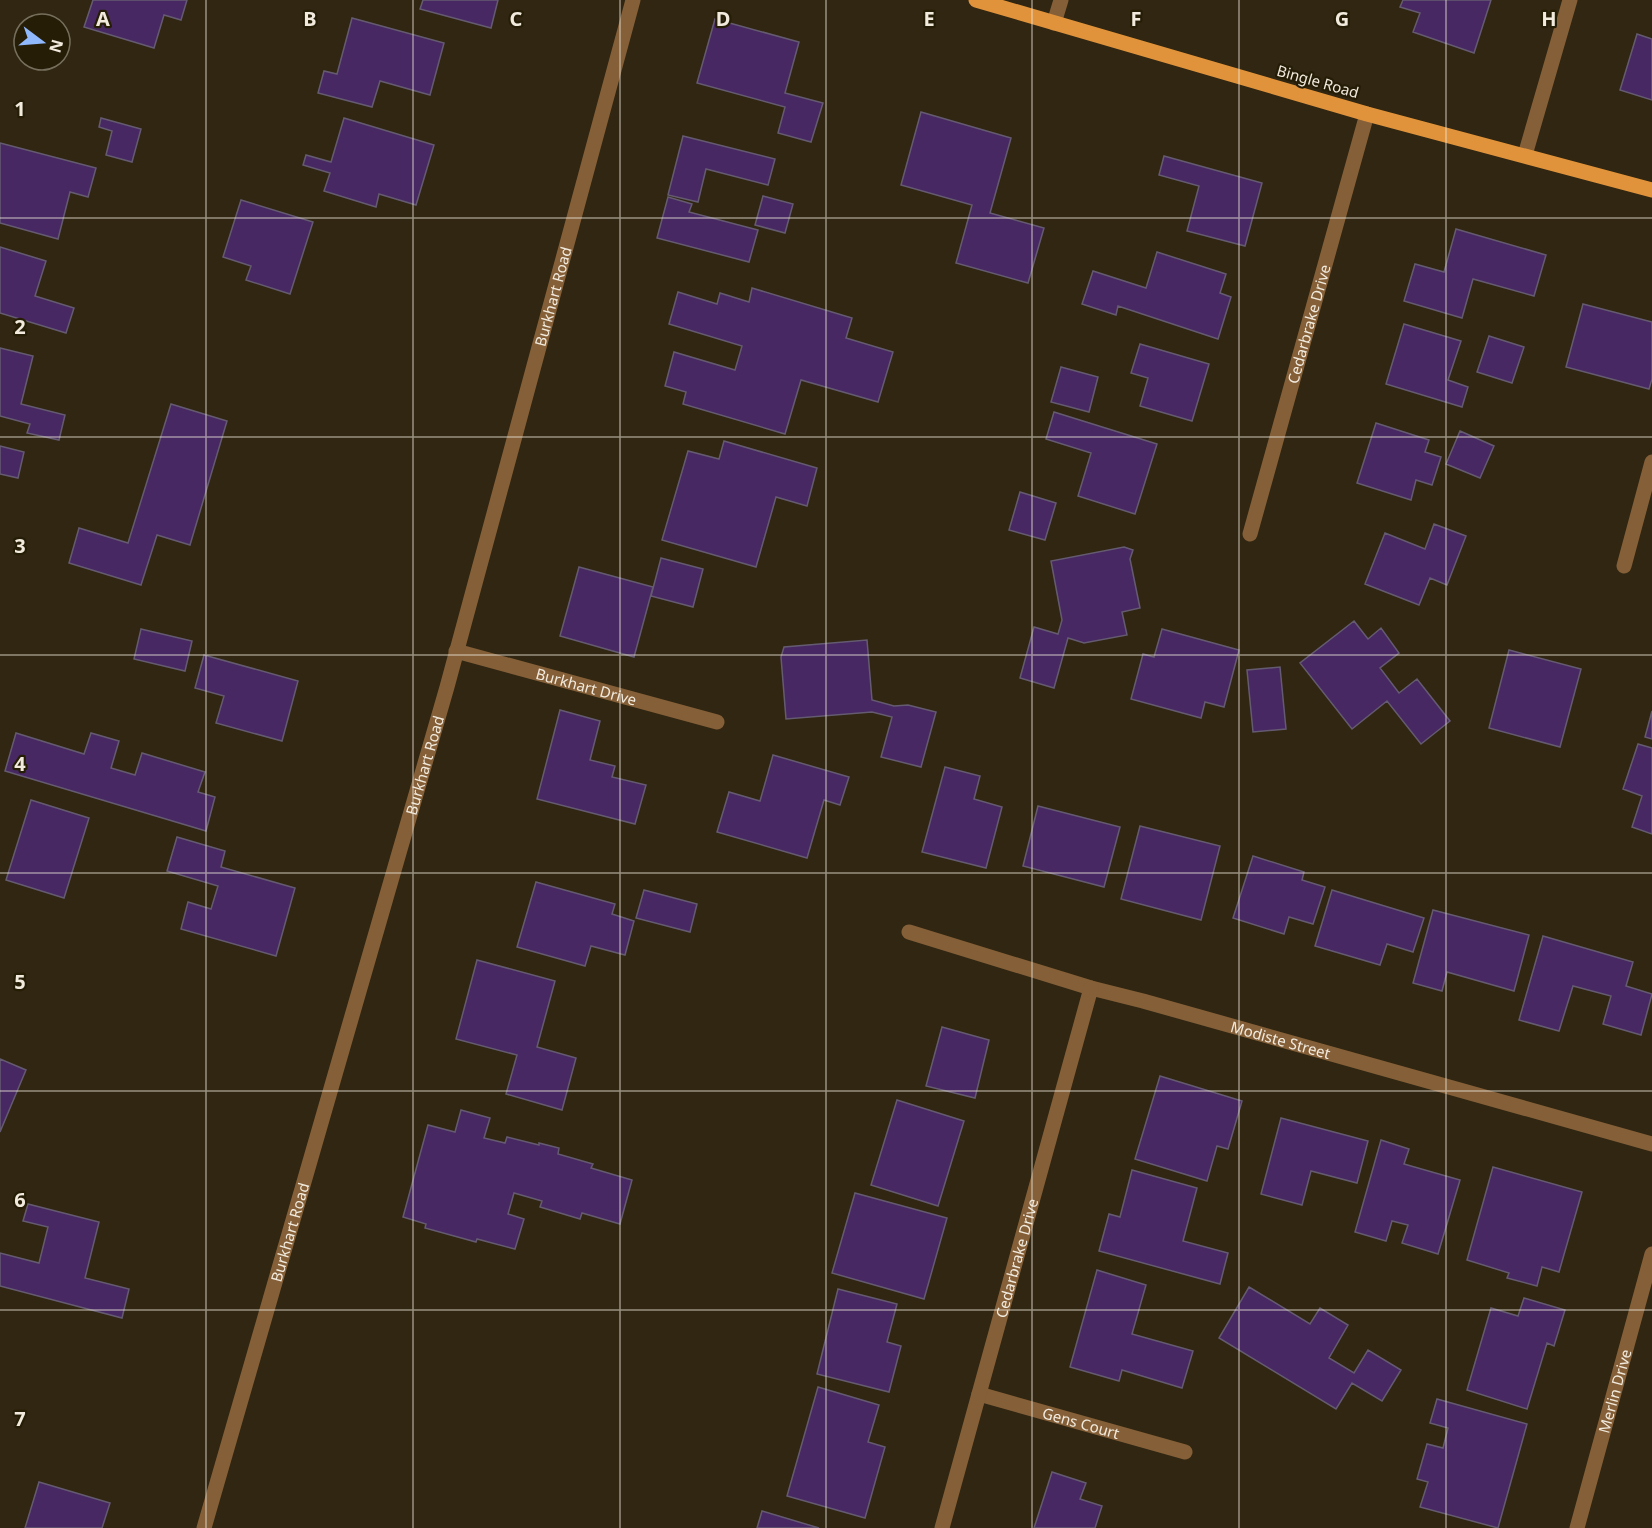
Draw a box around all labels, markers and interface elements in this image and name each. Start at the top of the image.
text: A [96,5,110,32]
text: B [303,5,317,32]
text: C [510,5,523,32]
text: D [716,5,730,32]
text: E [923,5,935,32]
text: F [1131,5,1141,32]
text: G [1335,5,1349,32]
text: H [1541,5,1557,32]
north arrow [12,12,72,72]
text: N [44,37,69,55]
street label: Bingle Road [1275,60,1361,102]
text: 1 [14,95,26,122]
street label: Burkhart Road [530,244,576,349]
street label: Cedarbrake Drive [1282,262,1335,386]
text: 2 [14,313,26,340]
text: 3 [14,532,26,559]
street label: Burkhart Drive [534,663,639,710]
street label: Burkhart Road [401,713,448,817]
text: 4 [14,750,26,777]
text: 5 [14,968,26,995]
street label: Modiste Street [1229,1016,1333,1063]
street label: Burkhart Road [266,1180,313,1284]
text: 6 [14,1186,26,1213]
street label: Cedarbrake Drive [990,1196,1042,1320]
street label: Merlin Drive [1593,1347,1636,1435]
street label: Gens Court [1040,1402,1122,1443]
text: 7 [14,1405,26,1432]

